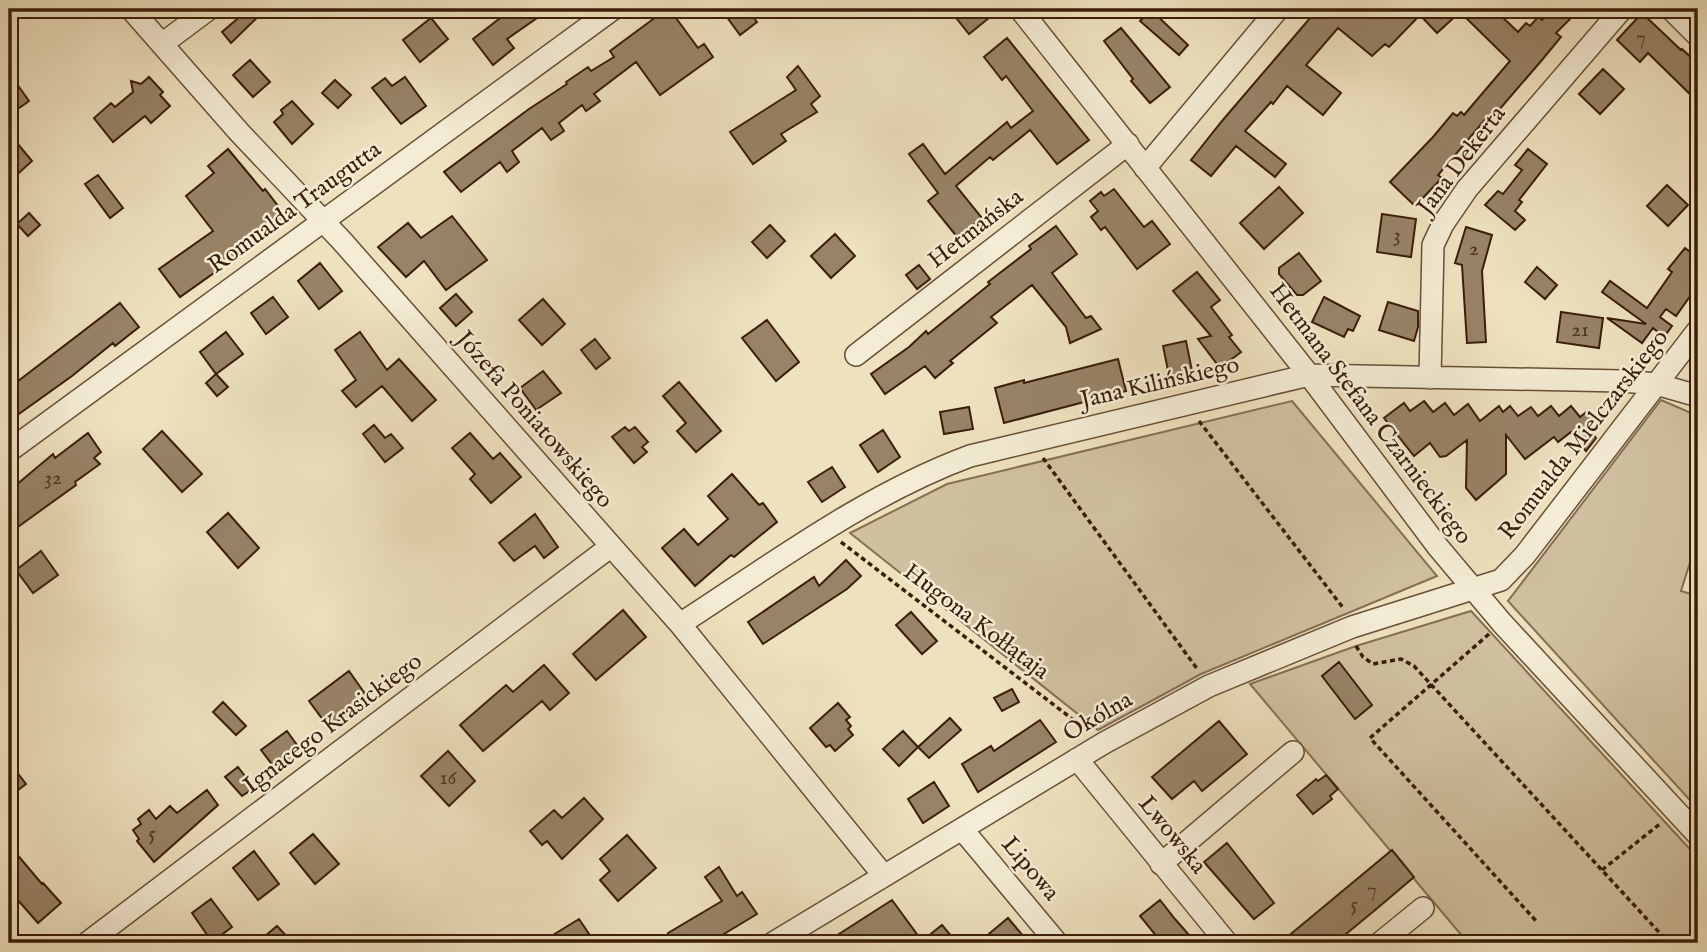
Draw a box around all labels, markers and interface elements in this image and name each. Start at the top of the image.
house number: 7 [1636,25,1646,52]
street label: Jana Dekerta [1409,100,1514,224]
street label: Romualda Traugutta [202,134,388,281]
street label: Hetmańska [922,182,1031,276]
house number: 3 [1393,222,1401,249]
house number: 2 [1469,236,1479,263]
street label: Hetmana Stefana Czarnieckiego [1261,277,1479,551]
house number: 21 [1571,317,1589,344]
street label: Józefa Poniatowskiego [446,322,620,515]
street label: Romualda Mielczarskiego [1492,324,1676,546]
street label: Jana Kilińskiego [1075,350,1242,417]
house number: 32 [44,465,62,492]
street label: Hugona Kołłątaja [897,557,1056,688]
street label: Ignacego Krasickiego [237,646,429,802]
street label: Okólna [1058,685,1139,749]
house number: 16 [440,765,457,792]
street label: Lwowska [1131,789,1214,881]
house number: 5 [148,821,156,848]
street label: Lipowa [994,830,1066,908]
house number: 7 [1367,877,1377,904]
house number: 5 [1350,892,1358,919]

